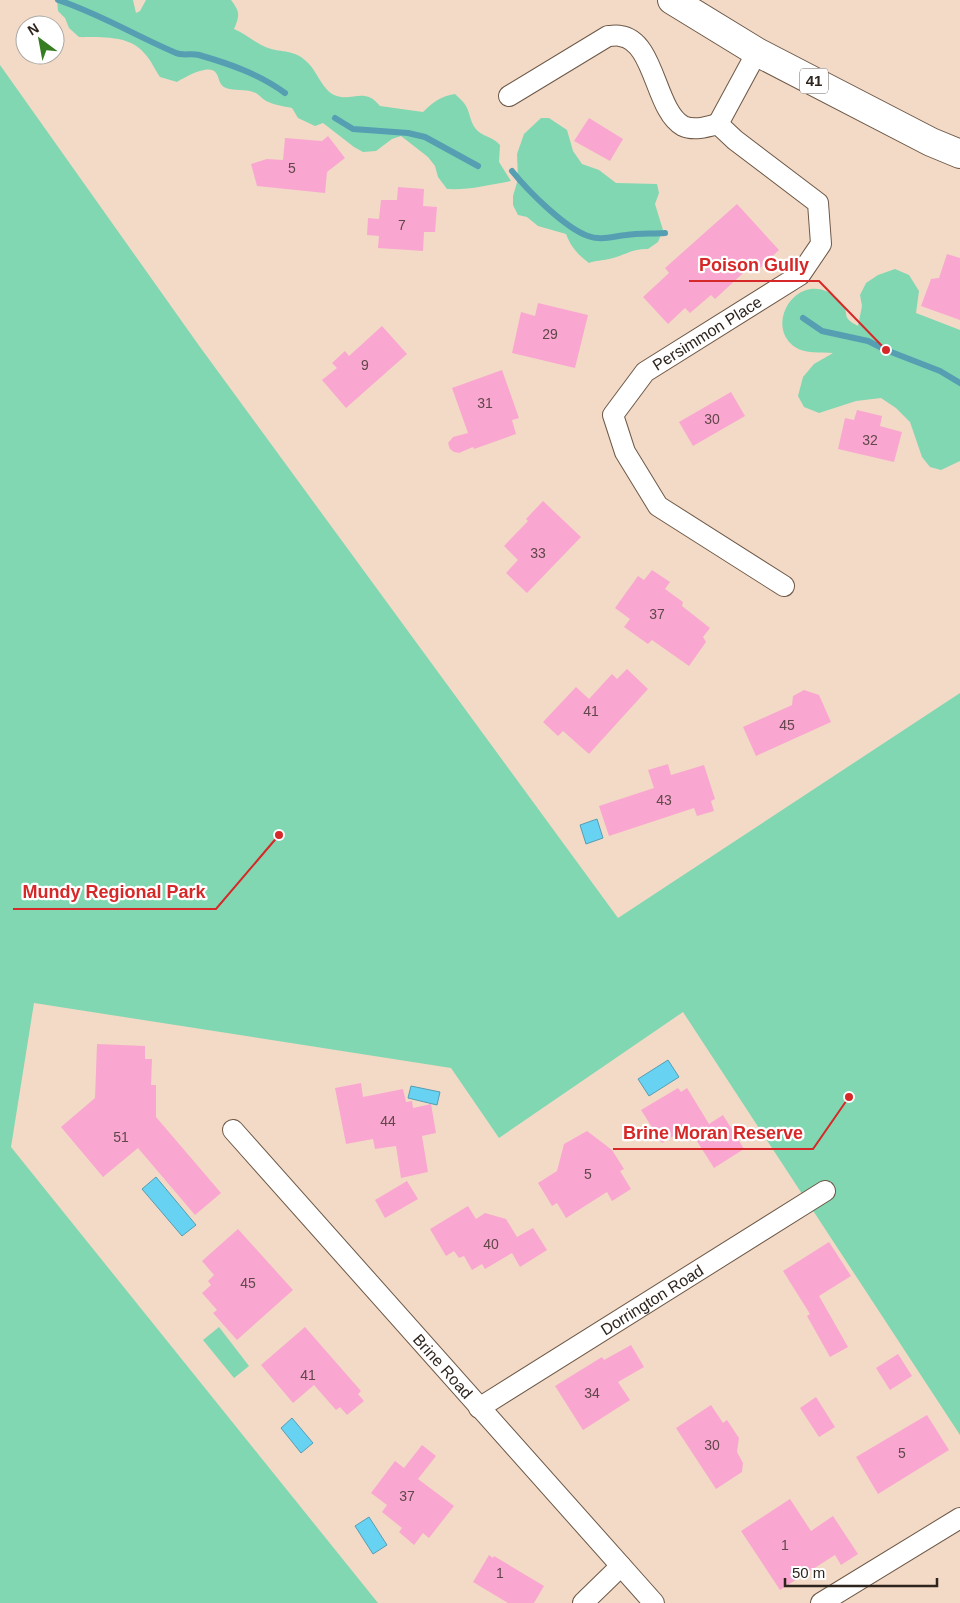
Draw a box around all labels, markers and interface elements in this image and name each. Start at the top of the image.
north arrow [15,15,65,65]
text: N [25,20,42,38]
road number: 41 [800,68,828,94]
house number: 5 [288,160,296,176]
house number: 7 [398,217,406,233]
callout: Poison Gully [689,248,819,281]
text: Poison Gully [699,255,809,275]
street label: Persimmon Place [650,293,765,374]
house number: 29 [542,326,558,342]
house number: 9 [361,357,369,373]
house number: 31 [477,395,493,411]
house number: 30 [704,411,720,427]
house number: 32 [862,432,878,448]
house number: 33 [530,545,546,561]
house number: 37 [649,606,665,622]
house number: 41 [583,703,599,719]
house number: 45 [779,717,795,733]
house number: 43 [656,792,672,808]
callout: Mundy Regional Park [13,876,216,909]
text: Mundy Regional Park [22,882,206,902]
house number: 44 [380,1113,396,1129]
callout: Brine Moran Reserve [613,1116,813,1149]
text: Brine Moran Reserve [623,1123,803,1143]
house number: 51 [113,1129,129,1145]
house number: 5 [584,1166,592,1182]
house number: 40 [483,1236,499,1252]
street label: Dorrington Road [598,1262,706,1338]
house number: 45 [240,1275,256,1291]
street label: Brine Road [410,1331,476,1402]
house number: 41 [300,1367,316,1383]
house number: 34 [584,1385,600,1401]
house number: 30 [704,1437,720,1453]
house number: 5 [898,1445,906,1461]
house number: 37 [399,1488,415,1504]
house number: 1 [781,1537,789,1553]
scale bar [785,1556,938,1588]
text: 50 m [792,1564,825,1581]
house number: 1 [496,1565,504,1581]

